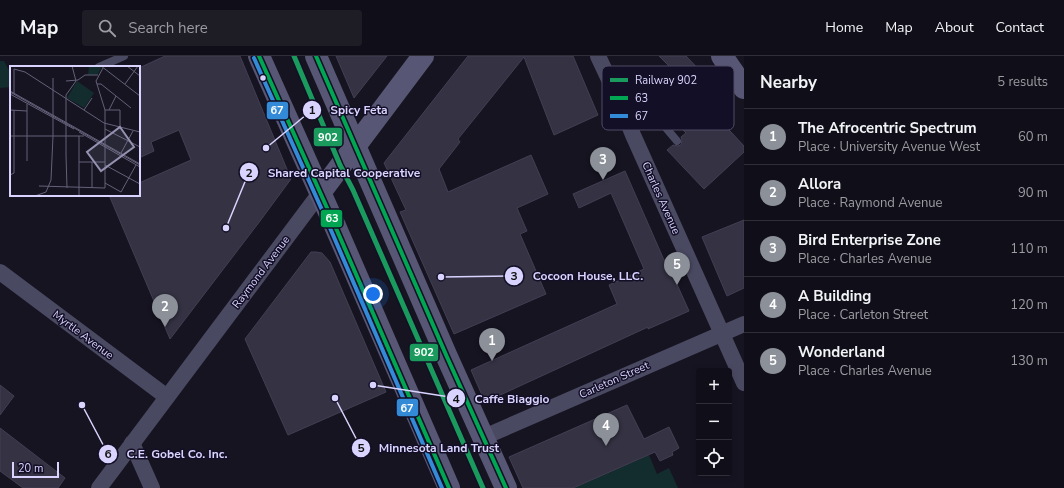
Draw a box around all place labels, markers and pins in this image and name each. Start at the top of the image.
unlabelled marker [258,73,268,83]
callout: Spicy Feta [302,98,395,122]
pin: 3 [590,147,616,180]
callout: Shared Capital Cooperative [239,160,428,184]
pin: 5 [664,252,690,285]
callout: Cocoon House, LLC. [504,264,651,288]
pin: 2 [152,294,178,327]
pin: 1 [479,328,505,361]
callout: Caffe Biaggio [446,386,557,410]
pin: 4 [593,413,619,446]
callout: Minnesota Land Trust [351,436,507,460]
callout: C.E. Gobel Co. Inc. [98,442,236,466]

